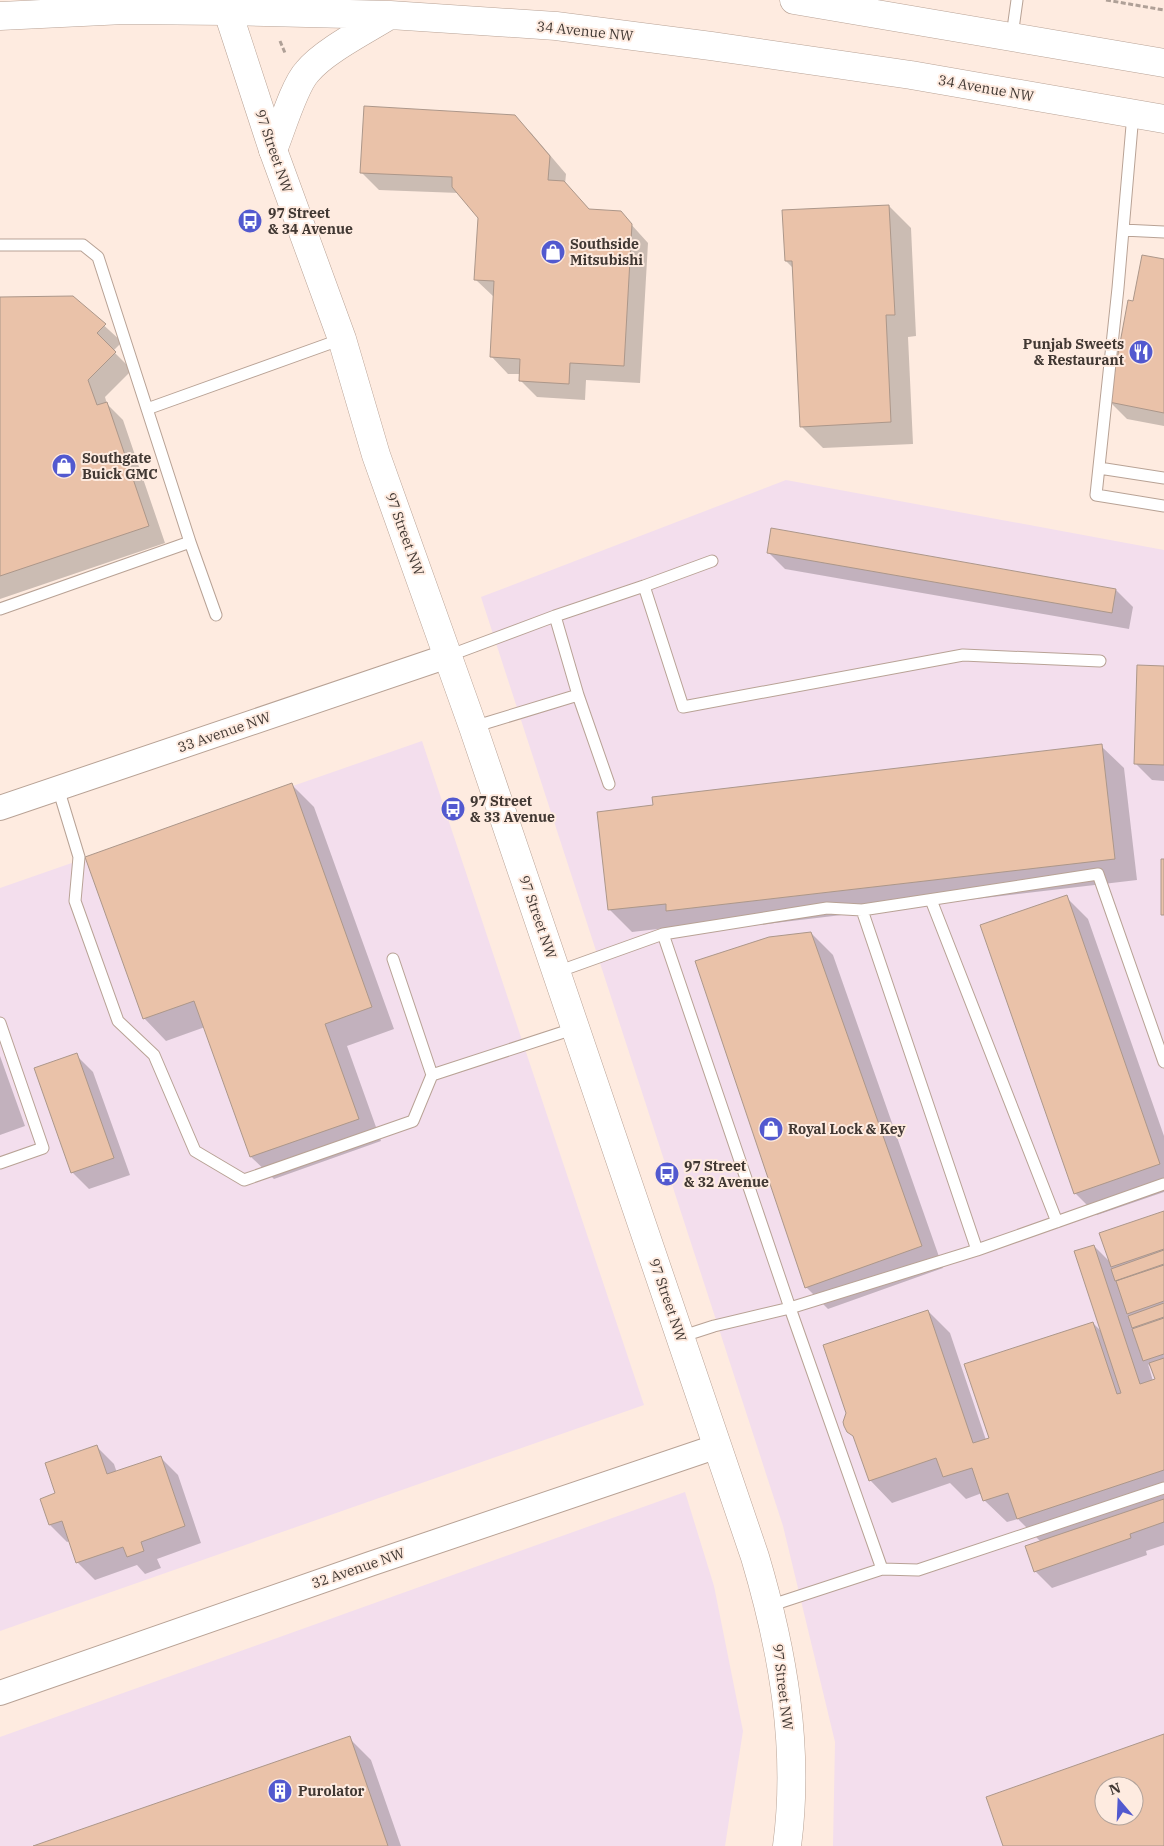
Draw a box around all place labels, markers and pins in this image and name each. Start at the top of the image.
place label: 97 Street & 34 Avenue [268,204,353,238]
bus stop icon: 97 Street & 34 Avenue [237,208,263,234]
place label: Southside Mitsubishi [570,235,643,269]
shop icon: Southside Mitsubishi [540,239,566,265]
place label: Punjab Sweets & Restaurant [1023,335,1124,369]
restaurant icon: Punjab Sweets & Restaurant [1128,339,1154,365]
place label: Southgate Buick GMC [82,449,158,483]
shop icon: Southgate Buick GMC [51,453,77,479]
place label: 97 Street & 33 Avenue [470,792,555,826]
bus stop icon: 97 Street & 33 Avenue [440,796,466,822]
shop icon: Royal Lock & Key [758,1116,784,1142]
place label: Royal Lock & Key [788,1120,906,1138]
place label: 97 Street & 32 Avenue [684,1157,769,1191]
bus stop icon: 97 Street & 32 Avenue [654,1161,680,1187]
building icon: Purolator [267,1778,293,1804]
place label: Purolator [298,1782,365,1800]

